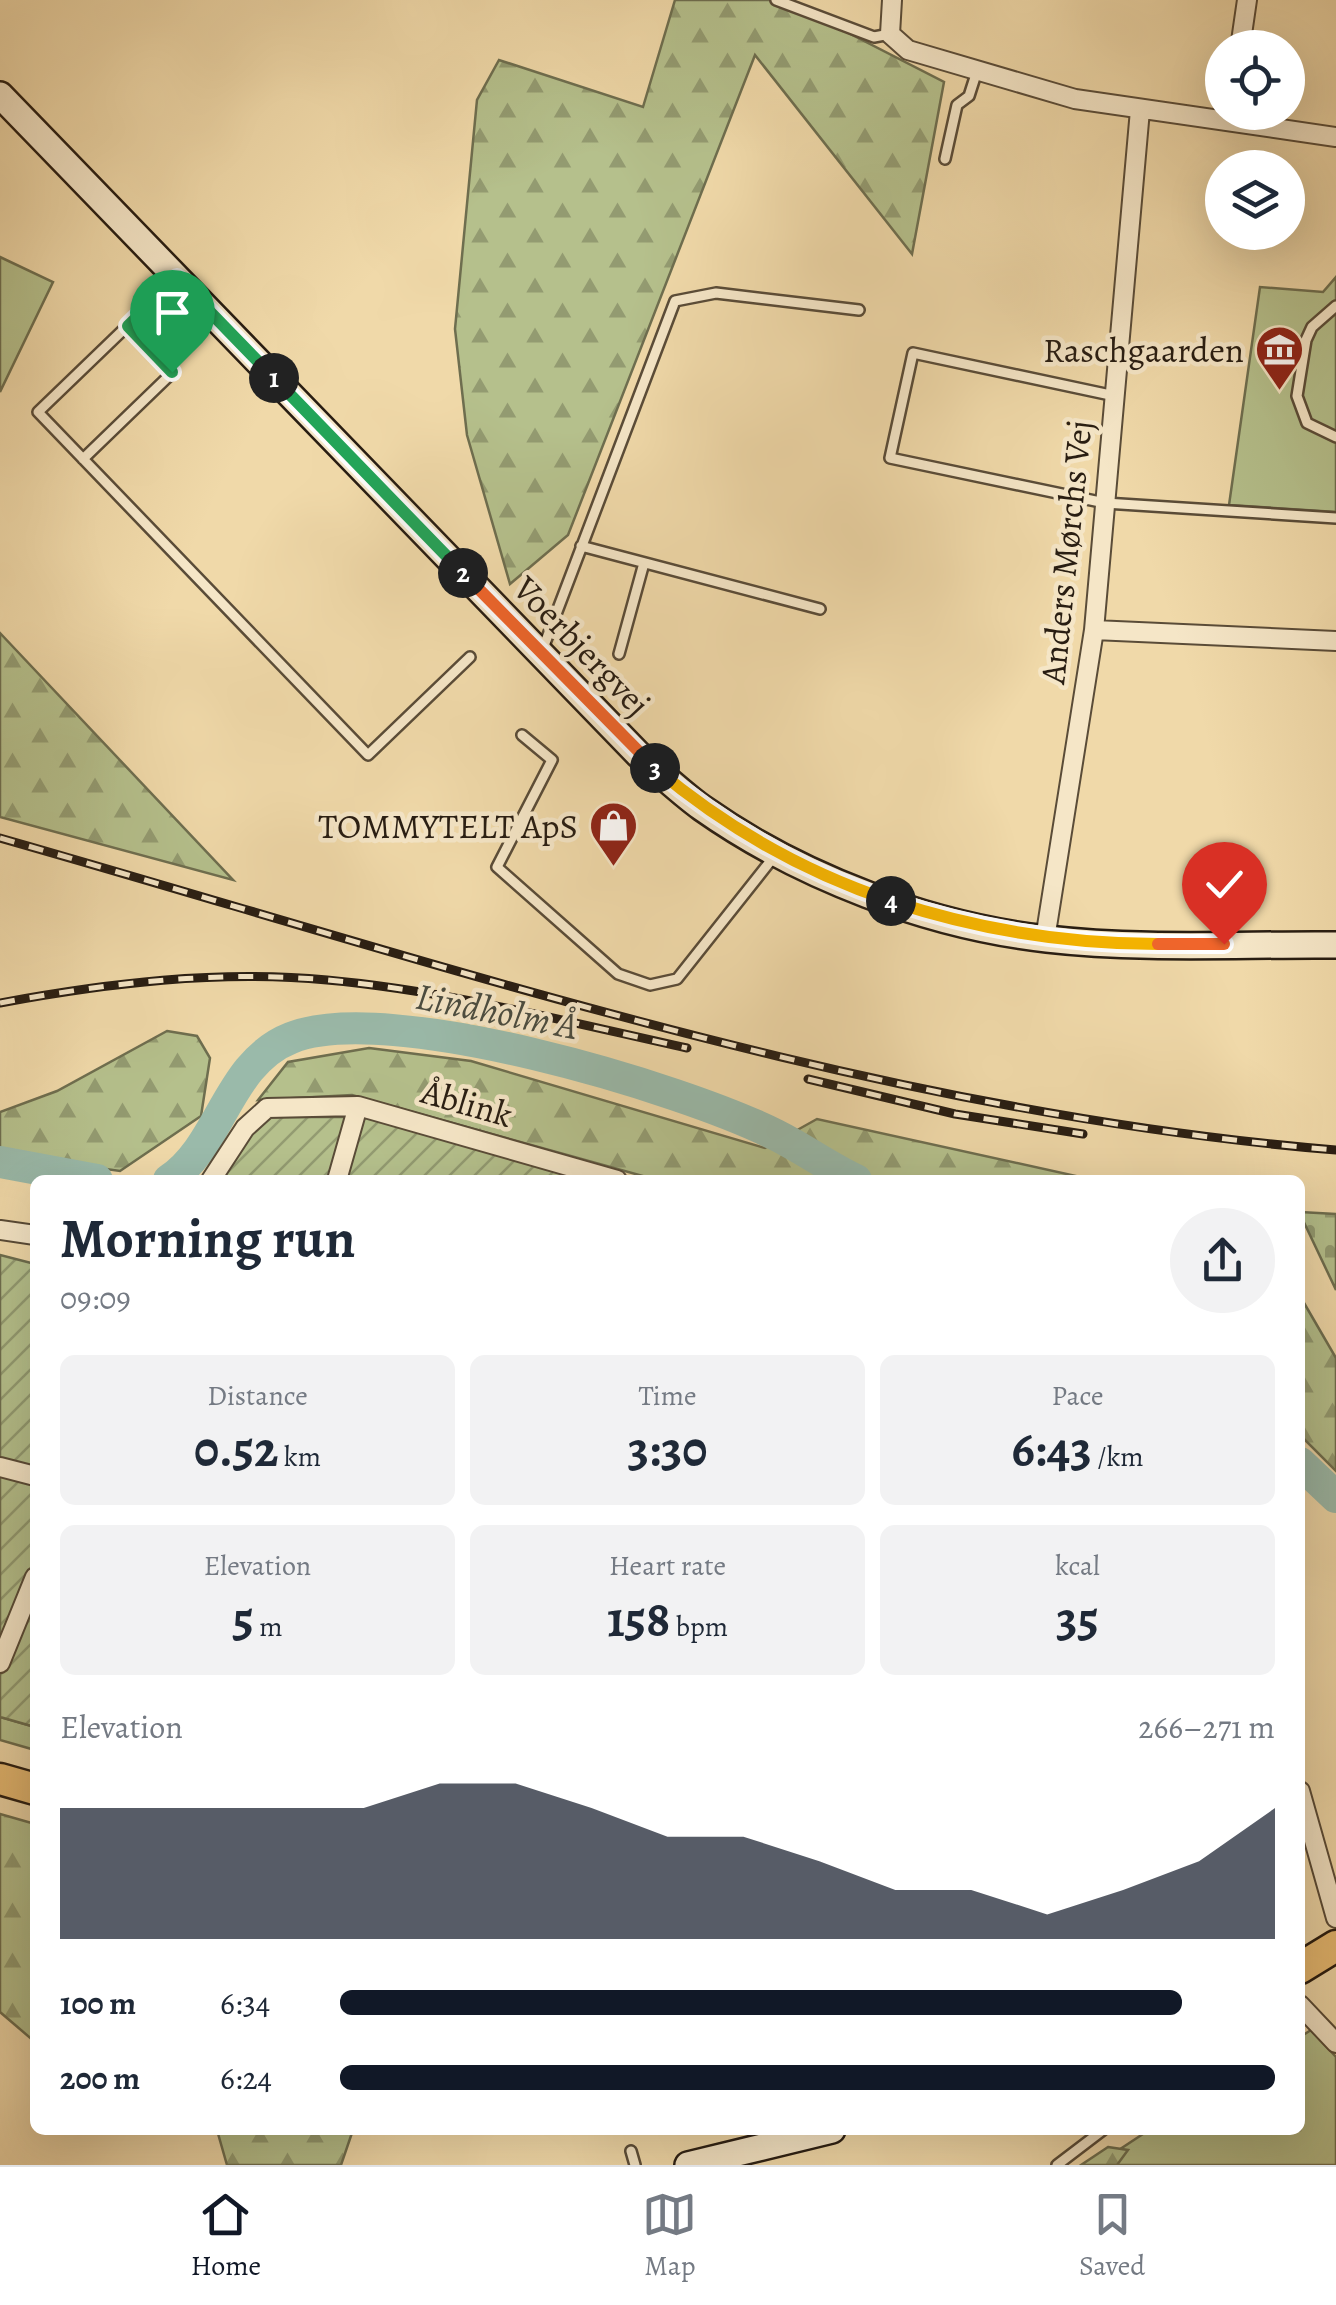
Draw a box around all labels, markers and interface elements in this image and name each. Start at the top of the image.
map controls [1205,30,1305,250]
button: locate [1205,30,1305,130]
button: layers [1205,150,1305,250]
pin [130,270,215,373]
icon: arrive [145,285,200,340]
museum icon: Raschgaarden [1253,324,1305,392]
place label: Raschgaarden [1043,326,1244,374]
pin: 1 [249,353,299,403]
text: 1 [269,359,279,397]
street label: Anders Mørchs Vej [1028,418,1104,687]
pin: 2 [438,548,488,598]
text: 2 [456,554,470,592]
street label: Voerbjergvej [502,565,661,727]
pin: 3 [630,743,680,793]
text: 3 [649,749,661,787]
shop icon: TOMMYTELT ApS [587,800,639,868]
place label: TOMMYTELT ApS [318,802,578,850]
pin [1182,842,1267,945]
icon: check [1197,857,1252,912]
pin: 4 [866,876,916,926]
text: 4 [884,882,898,920]
water label: Lindholm Å [412,970,582,1052]
street label: Åblink [415,1067,518,1139]
text: Morning run [60,1201,355,1276]
button: share [1170,1208,1275,1313]
text: 09:09 [60,1276,131,1320]
text: Distance [207,1377,308,1415]
text: Time [638,1377,697,1415]
text: Pace [1052,1377,1103,1415]
text: 0.52 [194,1415,278,1483]
text: 3:30 [627,1415,708,1483]
text: 6:43 [1011,1415,1092,1483]
text: km [278,1438,321,1476]
text: /km [1092,1438,1144,1476]
text: Elevation [204,1547,311,1585]
text: Heart rate [609,1547,726,1585]
text: kcal [1055,1547,1100,1585]
text: 5 [232,1585,254,1653]
text: 158 [607,1585,670,1653]
text: 35 [1056,1585,1099,1653]
text: m [254,1608,283,1646]
text: bpm [670,1608,728,1646]
text: Elevation [60,1705,183,1749]
text: 266–271 m [1138,1705,1275,1749]
text: 100 m [60,1981,136,2025]
text: 6:34 [220,1981,270,2025]
text: 200 m [60,2056,140,2100]
text: 6:24 [220,2056,272,2100]
tab: Home [191,2187,261,2285]
tab: Map [642,2187,697,2285]
tab: Saved [1079,2187,1145,2285]

